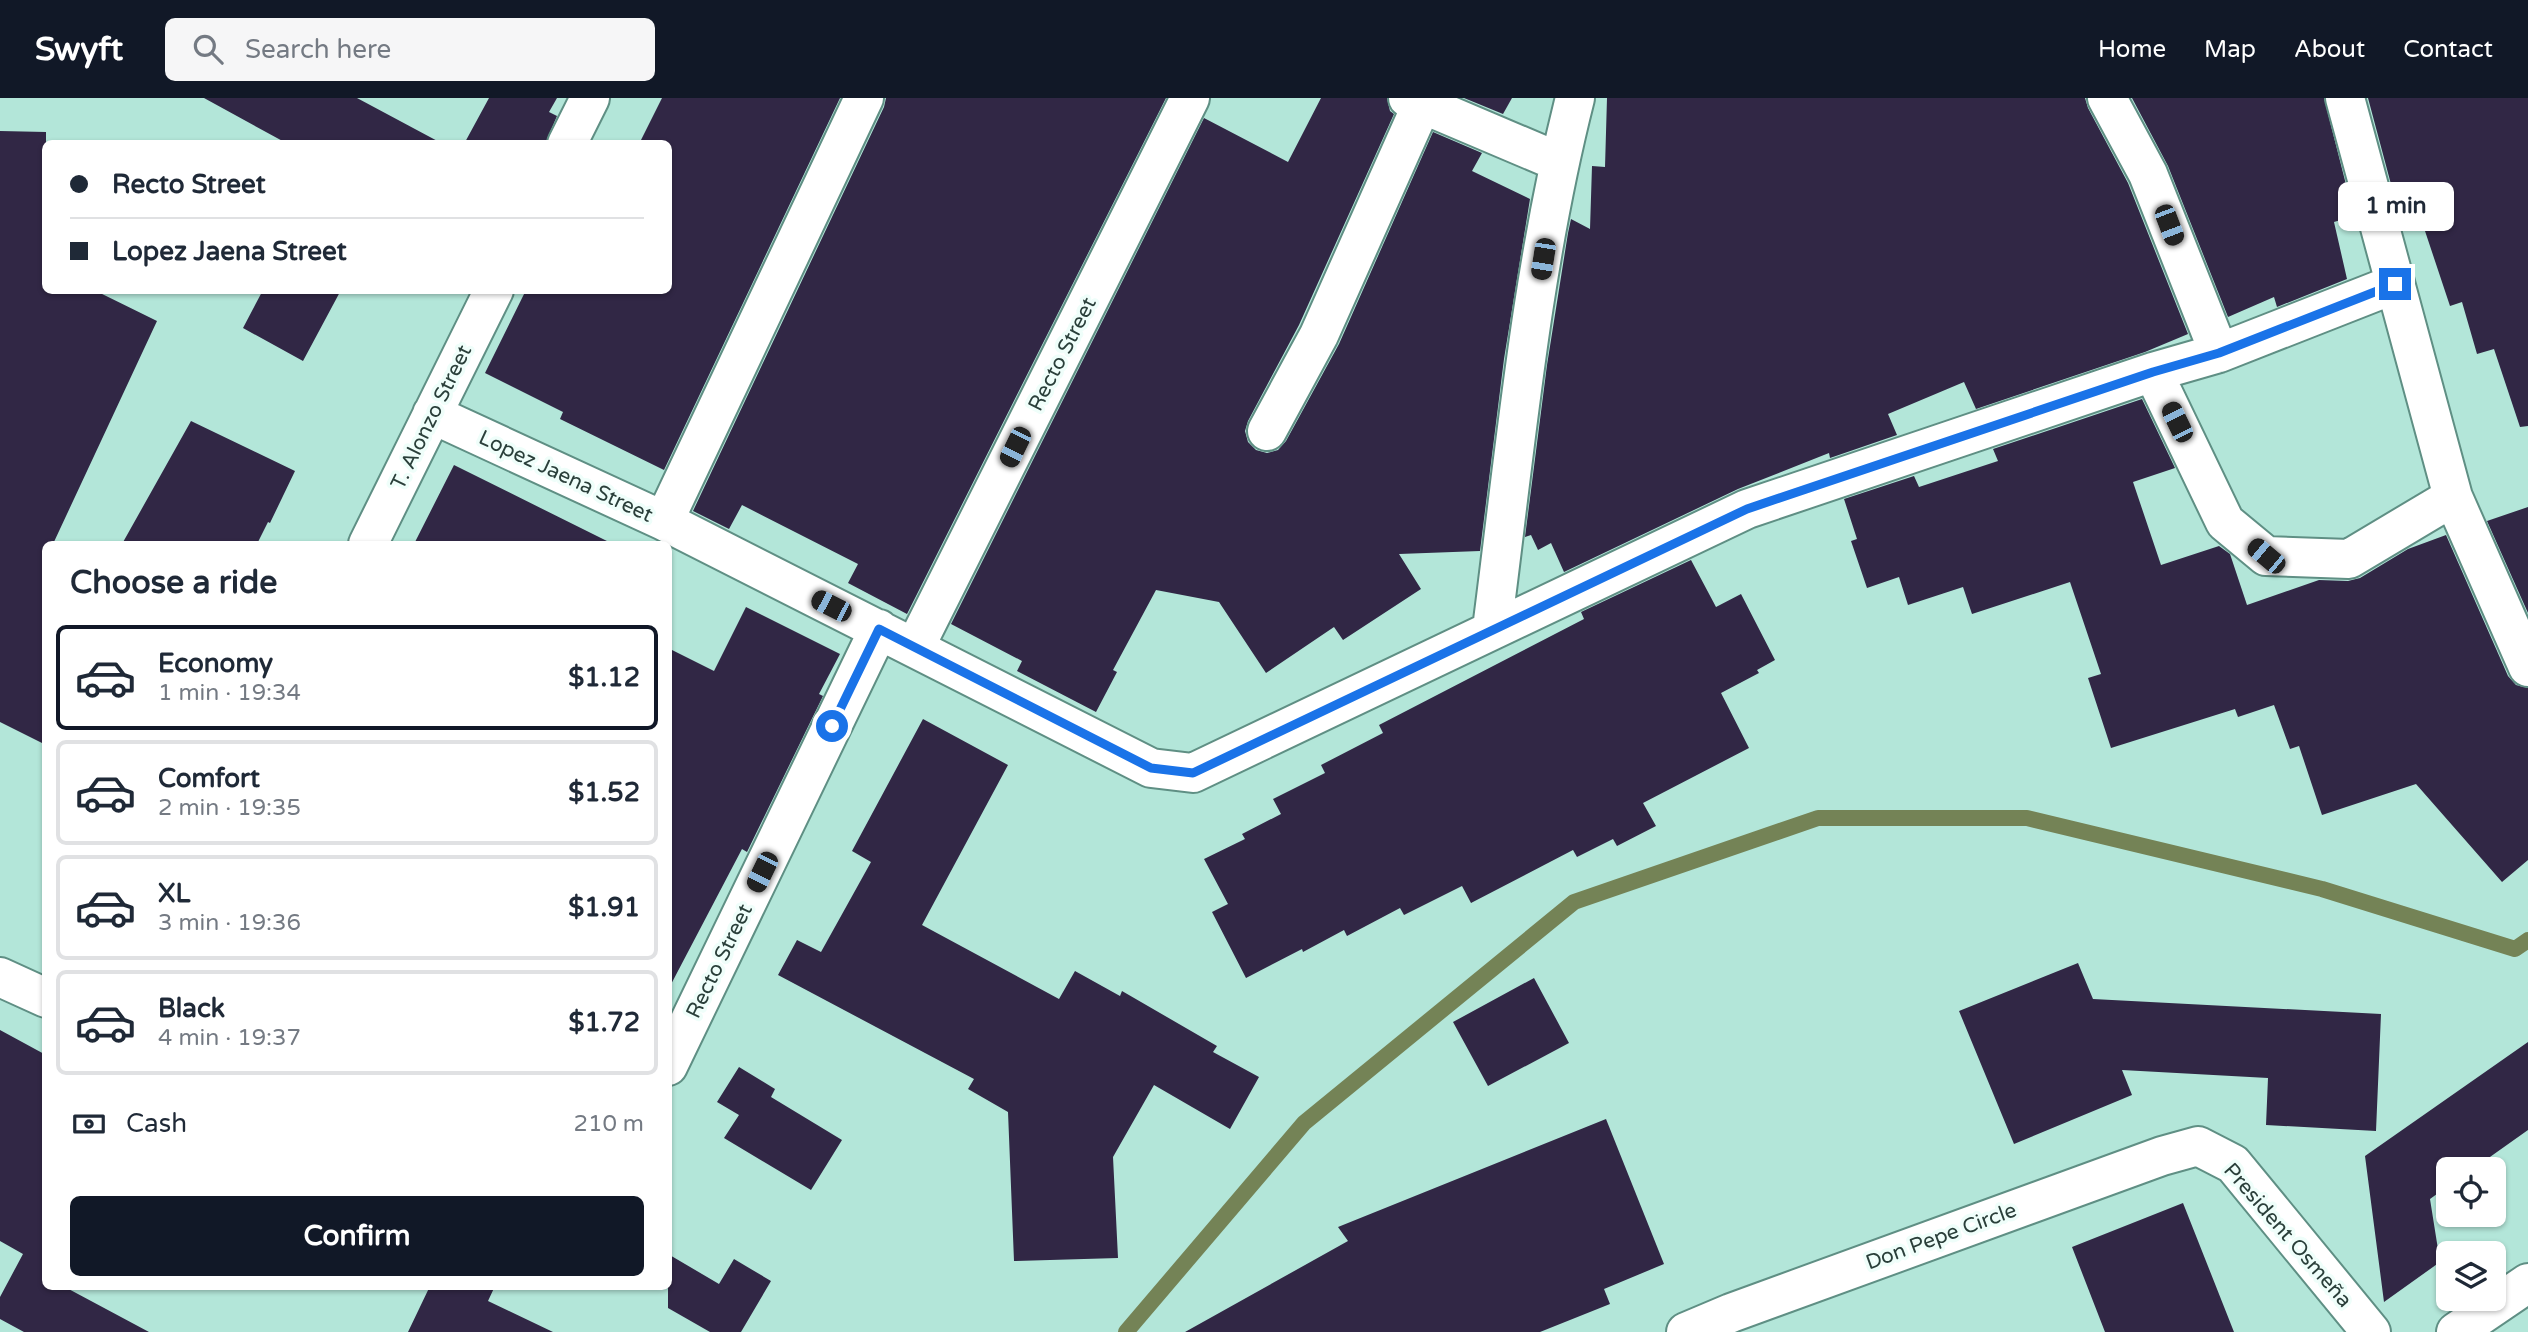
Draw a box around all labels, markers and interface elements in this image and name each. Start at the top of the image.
search box [165,18,655,81]
text: Swyft [35,30,123,69]
icon: search [189,30,227,68]
text: Search here [245,34,391,65]
text: Home [2098,35,2166,64]
text: Map [2204,35,2256,64]
text: About [2294,35,2365,64]
text: Contact [2403,35,2493,64]
text: Recto Street [112,169,266,200]
callout: 1 min [2337,183,2453,232]
text: 1 min [2365,192,2427,220]
car [2152,202,2187,248]
text: Lopez Jaena Street [112,236,347,267]
car [1530,237,1557,281]
route end [2379,268,2411,300]
street label: Recto Street [1023,293,1102,415]
street label: T. Alonzo Street [386,341,477,494]
car [2159,399,2196,445]
car [997,424,1034,470]
street label: Lopez Jaena Street [475,425,657,528]
car [2244,534,2289,578]
text: Choose a ride [70,564,277,602]
car [808,587,855,625]
icon: car [74,646,137,709]
text: Economy [158,648,273,679]
text: $1.12 [568,662,640,693]
text: 1 min · 19:34 [158,679,301,707]
route start [816,710,848,742]
icon: car [74,761,137,824]
text: Comfort [158,763,260,794]
text: $1.52 [568,777,640,808]
text: 2 min · 19:35 [158,794,301,822]
car [744,849,781,895]
icon: car [74,876,137,939]
text: XL [158,878,190,909]
text: $1.91 [568,892,640,923]
street label: Recto Street [681,900,758,1022]
text: 3 min · 19:36 [158,909,301,937]
icon: car [74,991,137,1054]
text: Black [158,993,225,1024]
text: $1.72 [568,1007,640,1038]
text: 4 min · 19:37 [158,1024,301,1052]
icon: cash [70,1105,108,1143]
text: Cash [126,1108,187,1139]
text: 210 m [574,1110,644,1138]
map controls [2436,1157,2506,1311]
button: locate [2436,1157,2506,1227]
street label: President Osmeña [2218,1158,2357,1313]
button: Confirm [70,1196,644,1276]
street label: Don Pepe Circle [1862,1198,2020,1275]
button: layers [2436,1241,2506,1311]

